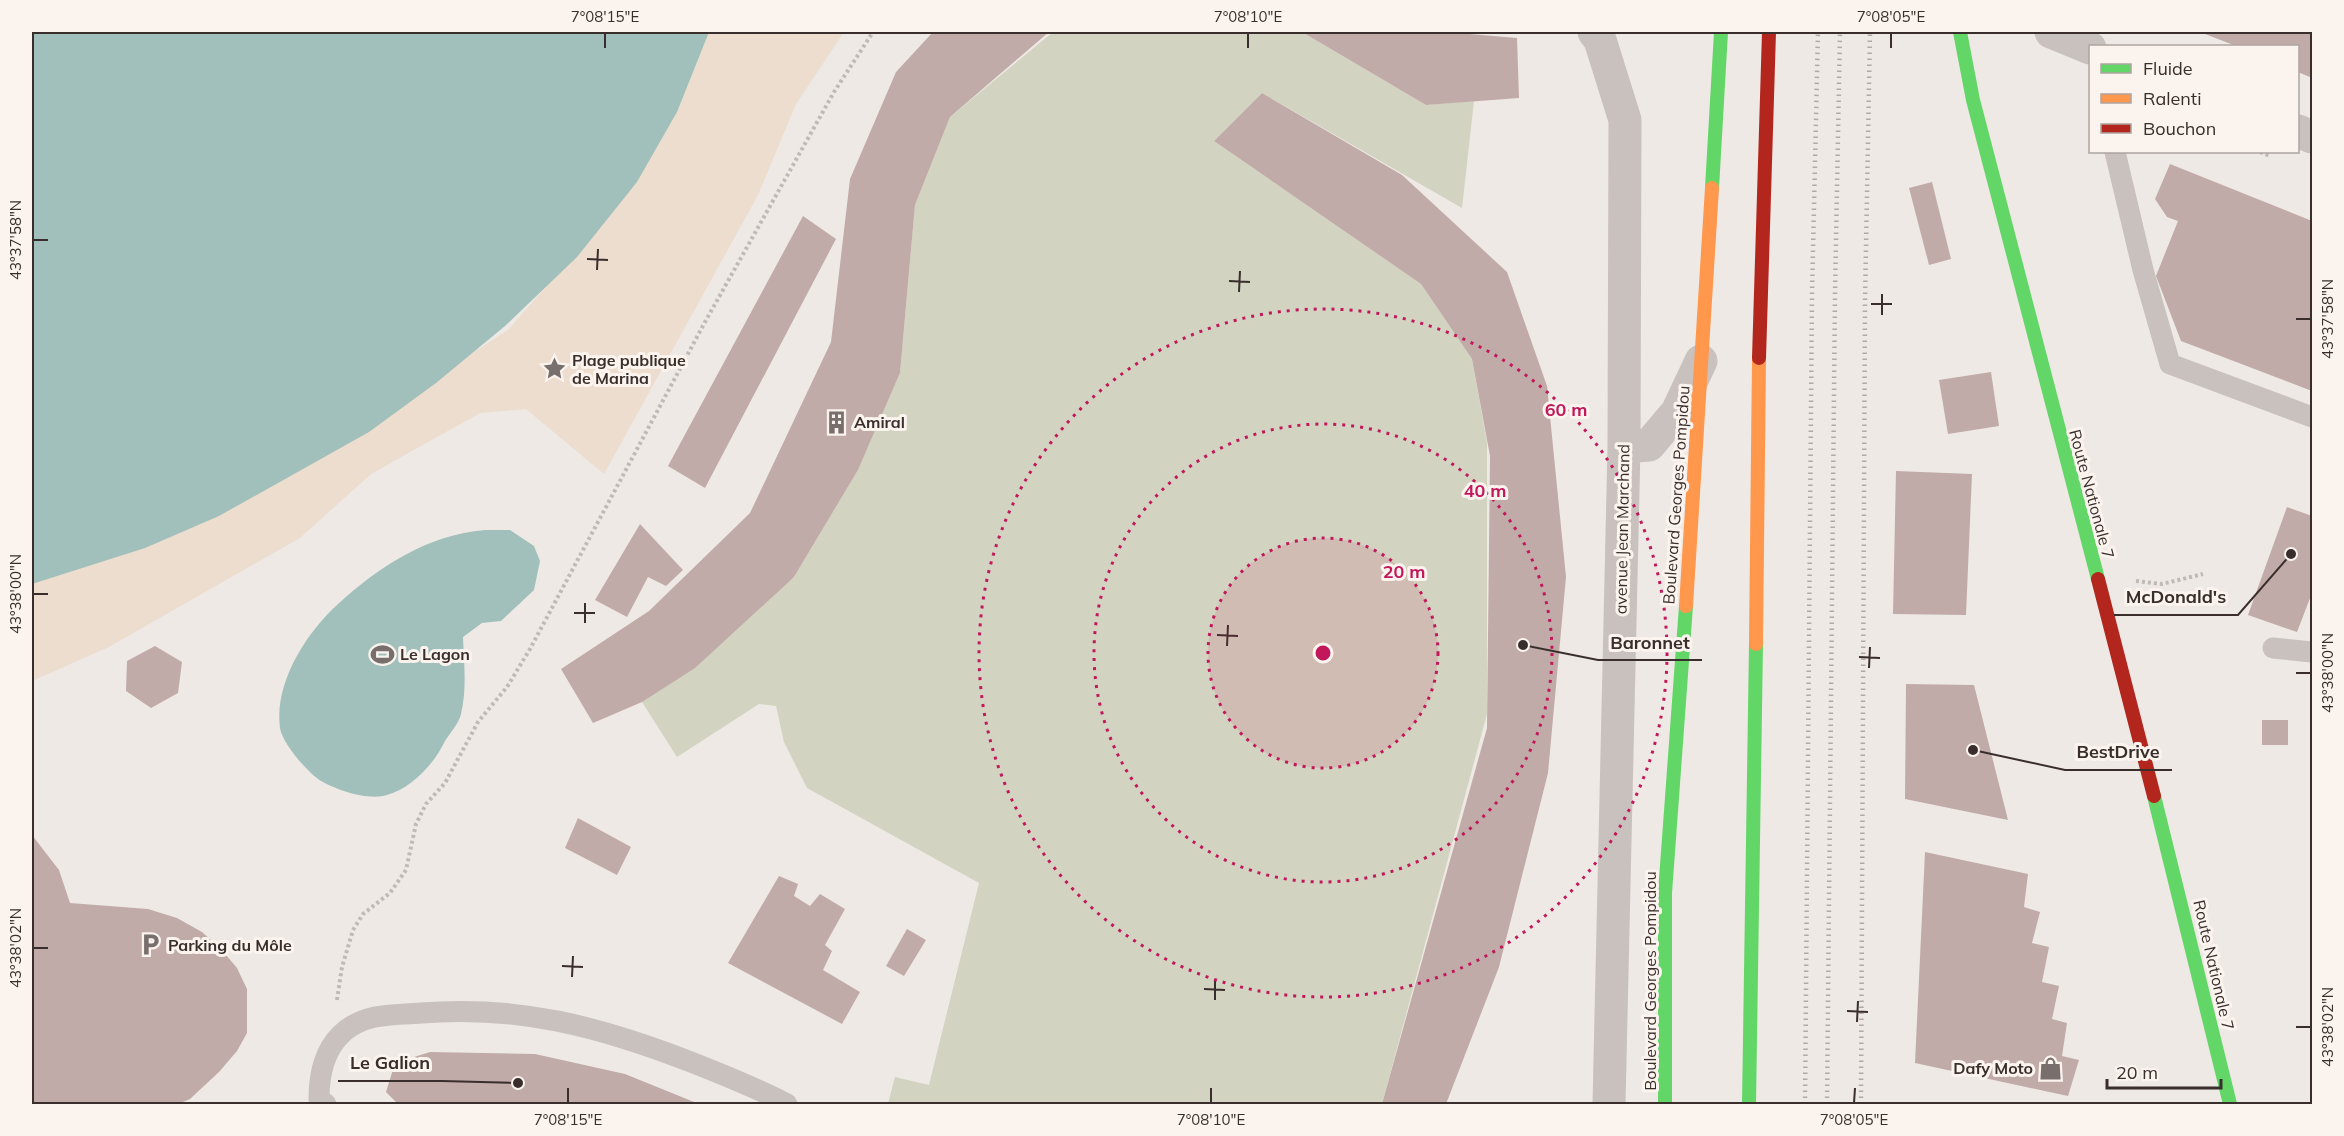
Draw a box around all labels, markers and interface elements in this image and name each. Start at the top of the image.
text: 7°08'15"E [571,7,639,26]
text: 7°08'10"E [1214,7,1282,26]
text: 7°08'05"E [1857,7,1925,26]
legend [2089,45,2299,153]
text: Fluide [2143,57,2193,80]
text: Ralenti [2143,87,2201,110]
text: Bouchon [2143,117,2216,140]
text: 43°37'58"N [6,200,25,280]
text: 43°37'58"N [2318,279,2337,359]
place label: Plage publique de Marina [572,350,686,388]
place icon: Plage publique de Marina [541,356,567,382]
street label: Boulevard Georges Pompidou [1658,385,1694,605]
text: 60 m [1545,398,1587,421]
building icon: Amiral [823,409,849,435]
place label: Amiral [854,412,905,432]
street label: Route Nationale 7 [2065,427,2119,561]
street label: avenue Jean Marchand [1611,444,1633,614]
text: 40 m [1464,479,1506,502]
text: 43°38'00"N [6,554,25,634]
text: 20 m [1383,560,1425,583]
callout: McDonald's [2114,579,2238,615]
text: McDonald's [2126,585,2226,608]
callout: Baronnet [1598,624,1702,660]
text: Baronnet [1610,631,1690,654]
text: 43°38'00"N [2318,633,2337,713]
sports icon: Le Lagon [369,641,395,667]
centre of rings [1313,643,1333,663]
place label: Le Lagon [400,644,470,664]
callout: BestDrive [2065,734,2172,770]
text: BestDrive [2077,740,2160,763]
street label: Boulevard Georges Pompidou [1640,871,1660,1091]
street label: Route Nationale 7 [2189,898,2239,1032]
text: 43°38'02"N [6,908,25,988]
parking icon: Parking du Môle [137,932,163,958]
place label: Parking du Môle [168,935,292,955]
text: 43°38'02"N [2318,987,2337,1067]
callout: Le Galion [338,1045,442,1081]
text: Le Galion [350,1051,430,1074]
scale bar [2107,1052,2221,1090]
shop icon: Dafy Moto [2038,1055,2064,1081]
place label: Dafy Moto [1953,1058,2033,1078]
text: 20 m [2116,1061,2158,1084]
text: 7°08'15"E [534,1110,602,1129]
text: 7°08'10"E [1177,1110,1245,1129]
text: 7°08'05"E [1820,1110,1888,1129]

